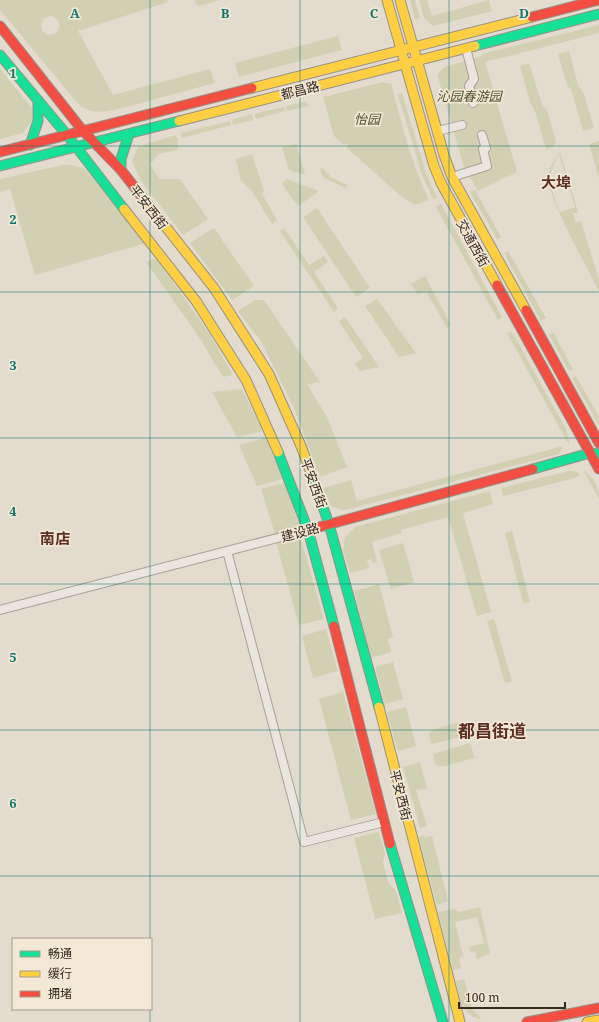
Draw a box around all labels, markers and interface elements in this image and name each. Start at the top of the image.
text: A [70,4,80,22]
text: B [221,4,230,22]
text: C [370,4,379,22]
text: D [519,4,529,22]
text: 1 [9,64,17,82]
street label: 都昌路 [279,77,321,103]
park label: 沁园春游园 [436,87,503,105]
park label: 怡园 [354,110,382,128]
district label: 大埠 [541,172,571,192]
street label: 平安西街 [126,181,172,233]
text: 2 [9,210,17,228]
street label: 交通西街 [453,216,493,270]
text: 3 [9,356,17,374]
street label: 平安西街 [297,455,331,511]
text: 4 [9,502,17,520]
street label: 建设路 [279,518,321,546]
district label: 南店 [40,528,70,548]
text: 5 [9,648,17,666]
district label: 都昌街道 [458,719,526,742]
street label: 平安西街 [386,768,416,822]
text: 6 [9,794,17,812]
legend [12,938,152,1010]
text: 畅通 [48,945,72,962]
text: 缓行 [48,965,72,982]
scale bar [459,984,565,1010]
text: 拥堵 [48,985,72,1002]
text: 100 m [465,989,500,1006]

